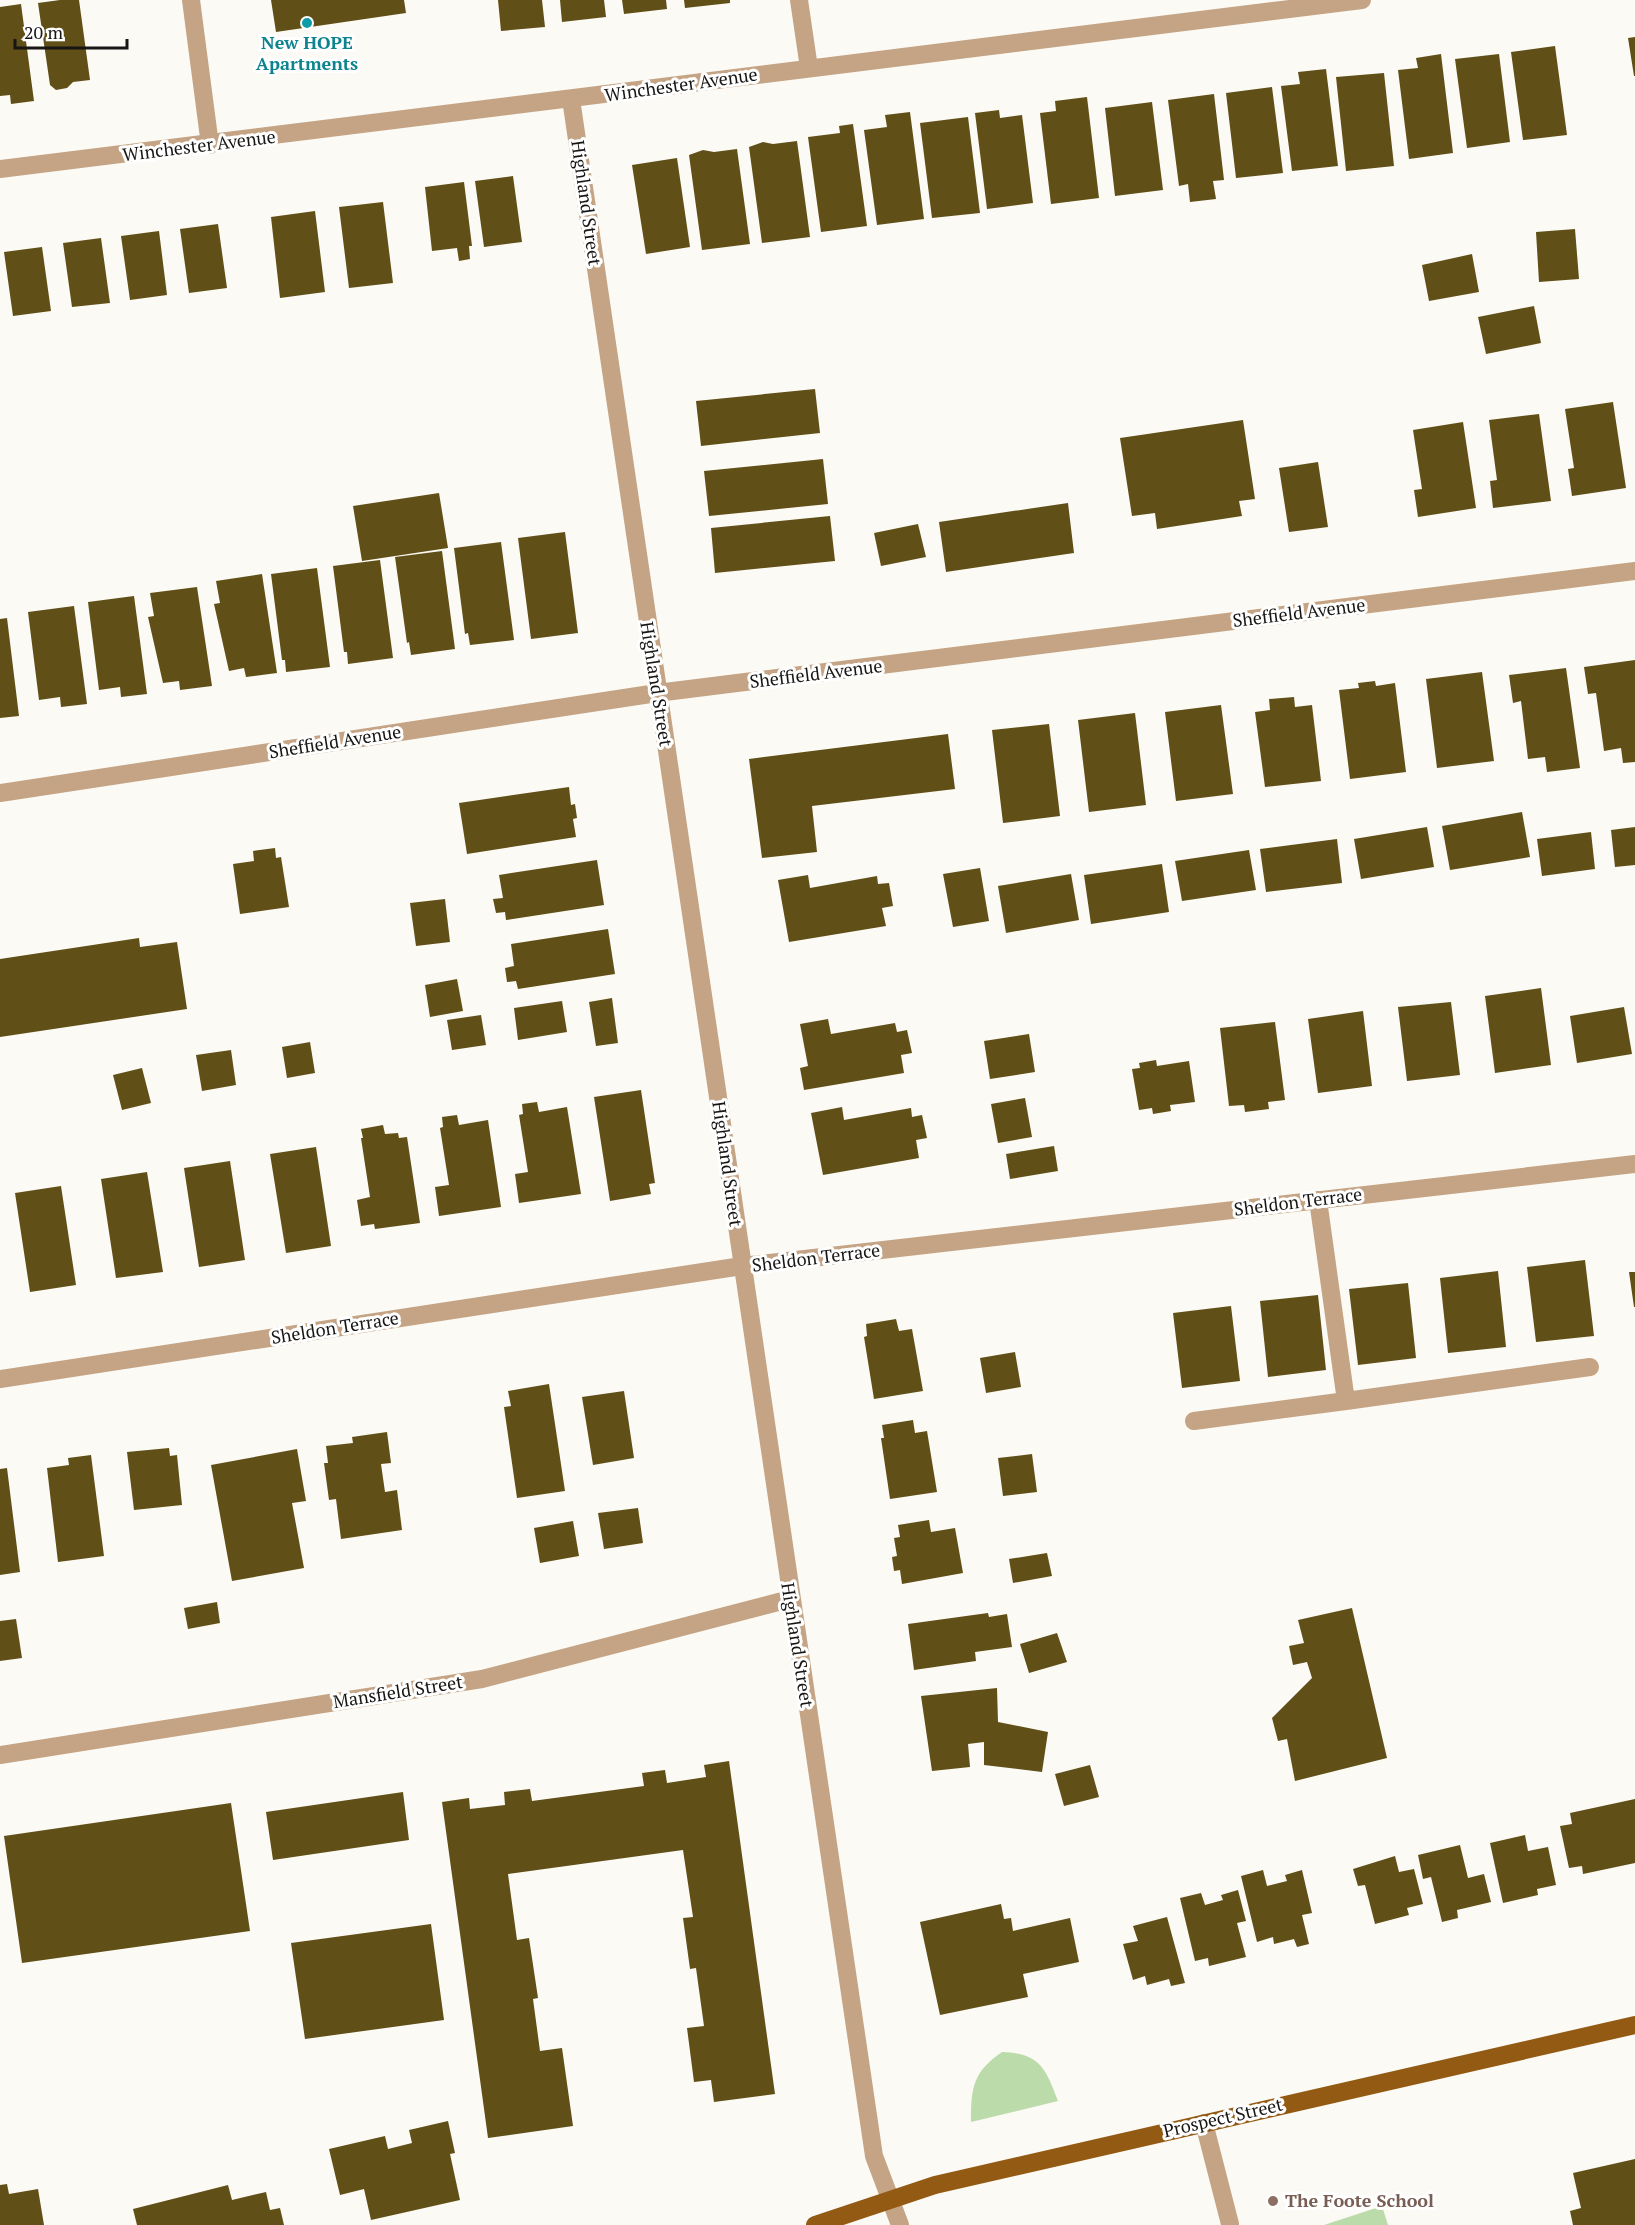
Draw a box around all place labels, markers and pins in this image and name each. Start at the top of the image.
marker: New HOPE Apartments [300,16,314,30]
place label: New HOPE Apartments [256,30,358,75]
place label: The Foote School [1285,2188,1434,2212]
marker: The Foote School [1266,2194,1280,2208]

